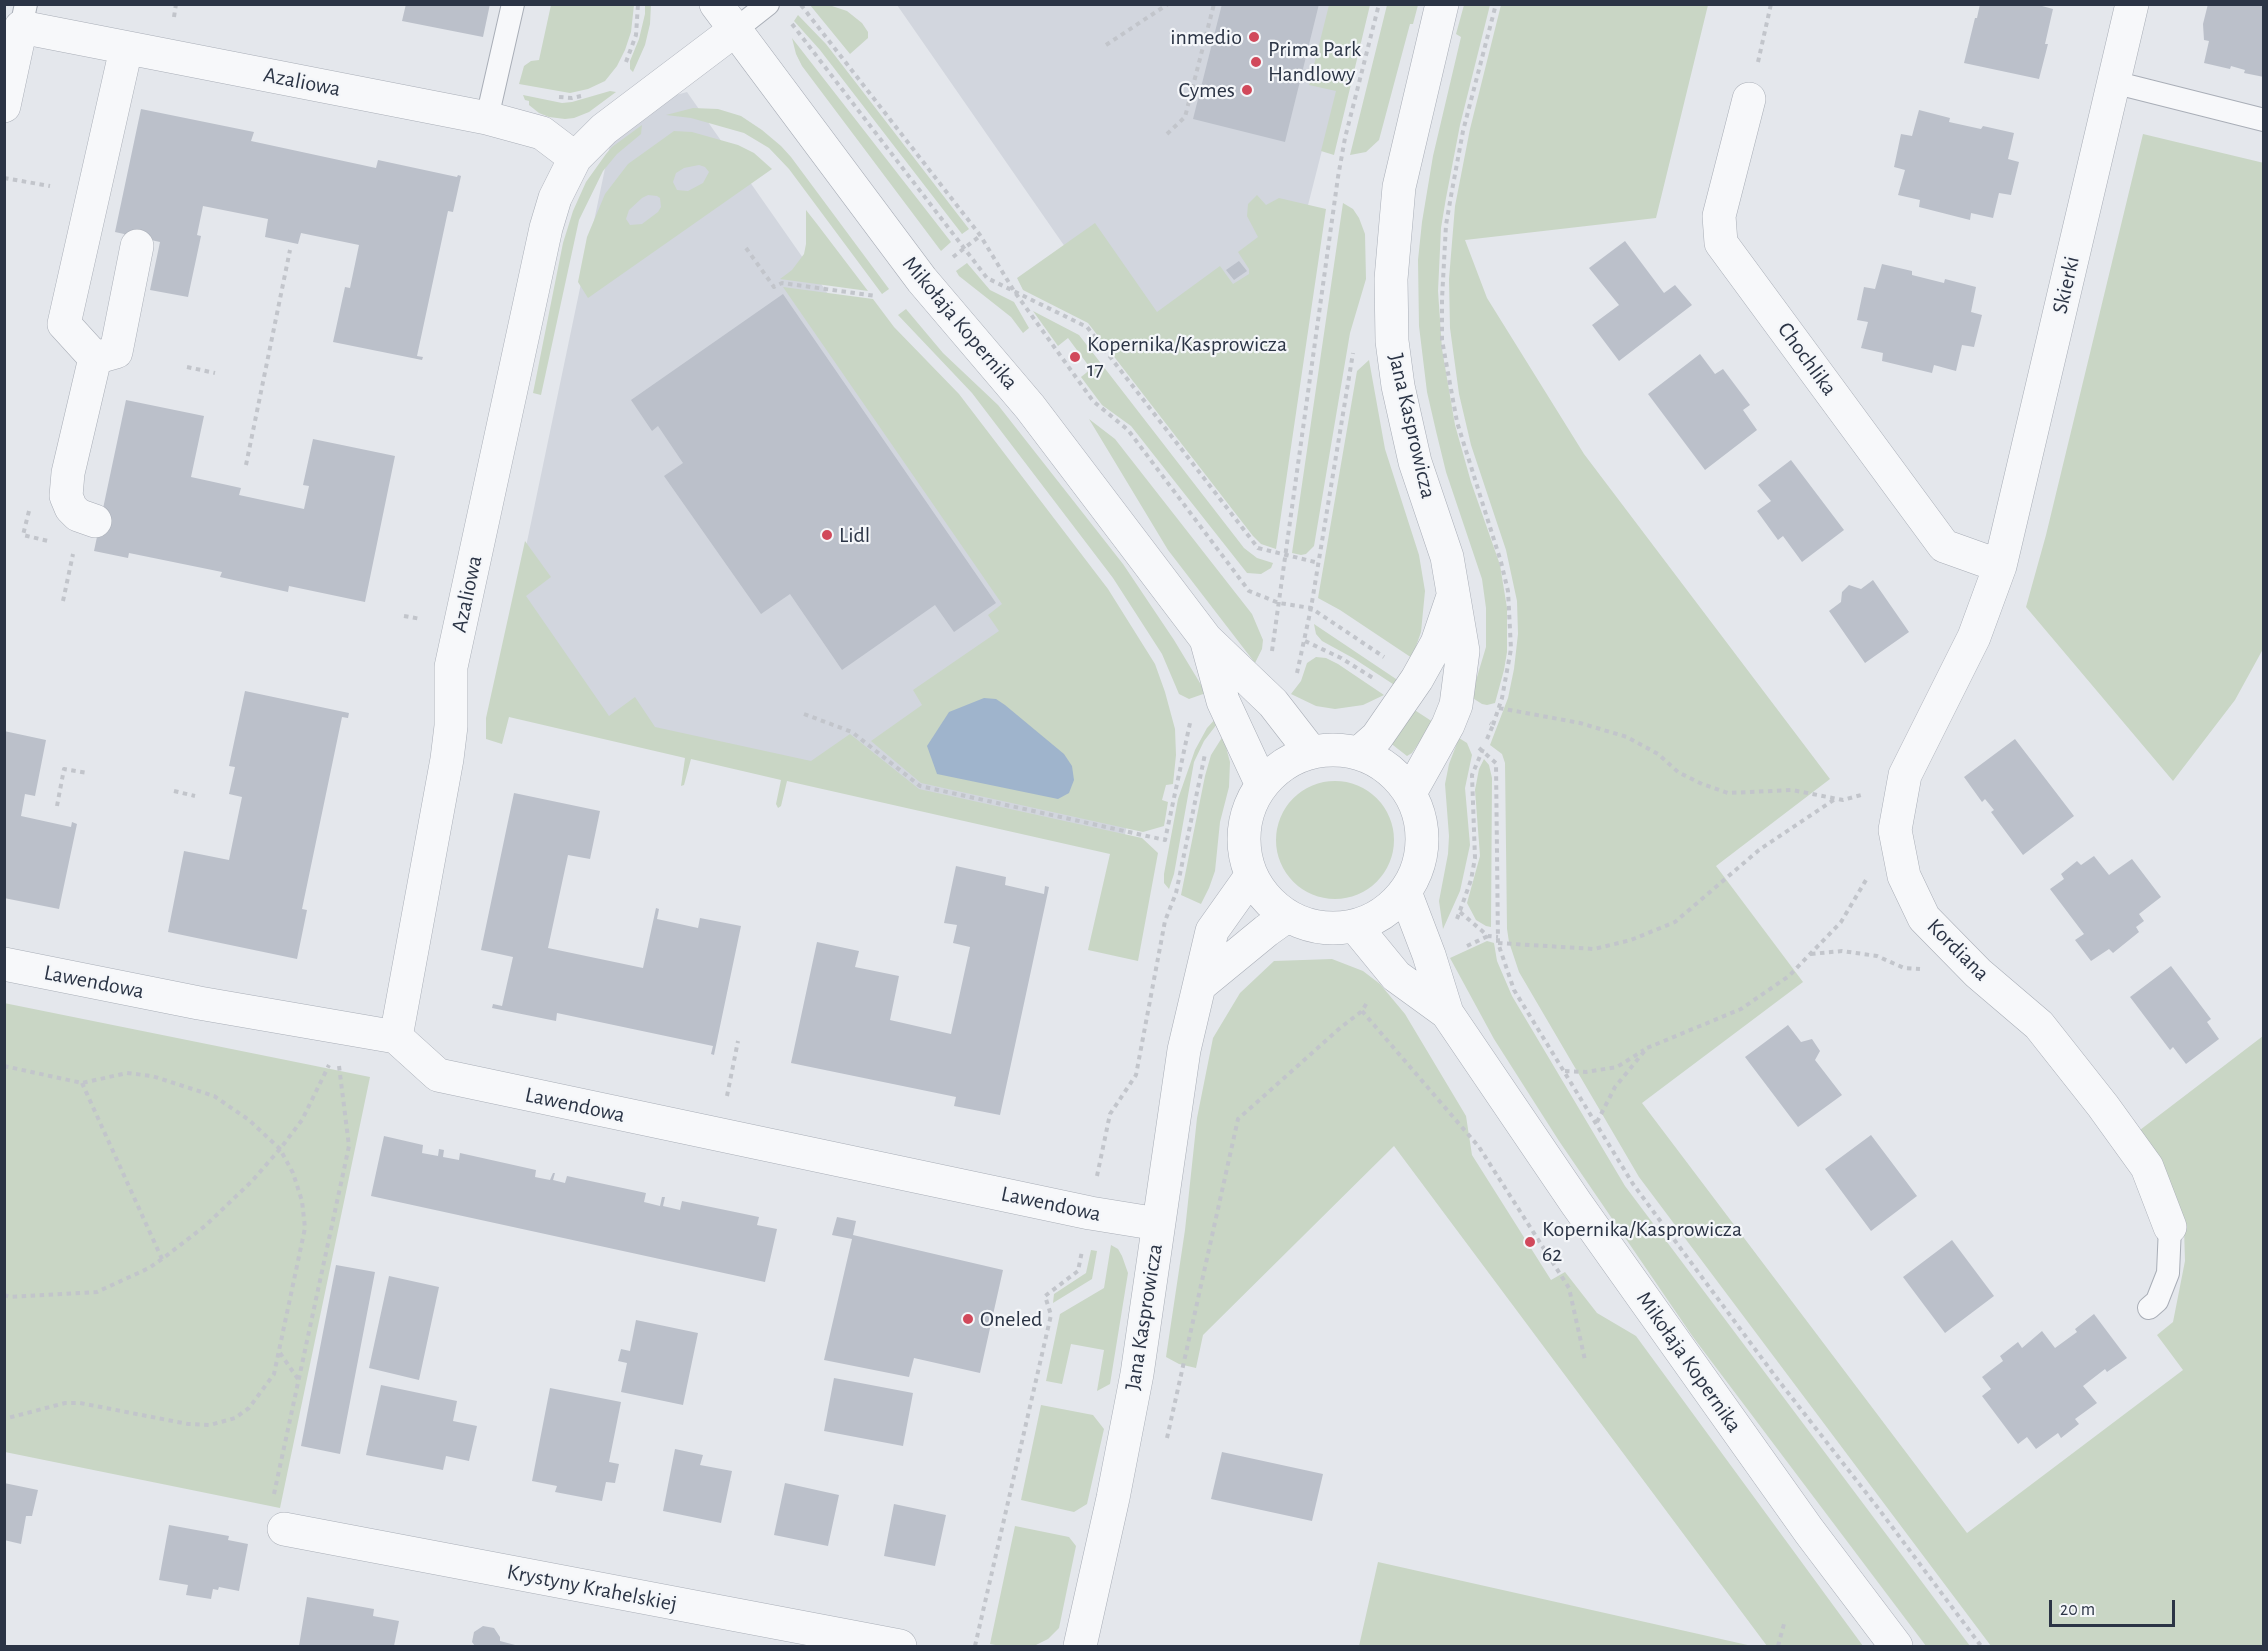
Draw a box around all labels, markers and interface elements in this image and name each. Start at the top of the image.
place label: inmedio [1170,24,1242,50]
marker: inmedio [1247,30,1261,44]
place label: Prima Park Handlowy [1268,36,1361,88]
marker: Prima Park Handlowy [1249,55,1263,69]
street label: Azaliowa [261,62,343,102]
place label: Cymes [1179,77,1235,103]
marker: Cymes [1240,83,1254,97]
street label: Mikołaja Kopernika [897,251,1023,395]
street label: Skierki [2047,254,2085,316]
street label: Chochlika [1772,317,1842,401]
place label: Kopernika/Kasprowicza 17 [1087,331,1287,382]
marker: Kopernika/Kasprowicza 17 [1068,350,1082,364]
street label: Jana Kasprowicza [1382,351,1442,501]
place label: Lidl [839,522,870,548]
marker: Lidl [820,528,834,542]
street label: Azaliowa [446,553,488,635]
street label: Kordiana [1921,913,1995,987]
street label: Lawendowa [42,959,146,1005]
street label: Lawendowa [523,1082,627,1128]
street label: Lawendowa [999,1181,1103,1227]
place label: Kopernika/Kasprowicza 62 [1542,1216,1742,1268]
marker: Kopernika/Kasprowicza 62 [1523,1235,1537,1249]
street label: Jana Kasprowicza [1119,1242,1169,1392]
street label: Mikołaja Kopernika [1631,1286,1747,1438]
place label: Oneled [980,1306,1042,1332]
marker: Oneled [961,1312,975,1326]
street label: Krystyny Krahelskiej [505,1559,679,1617]
scale bar [2052,1588,2178,1626]
text: 20 m [2060,1601,2095,1619]

